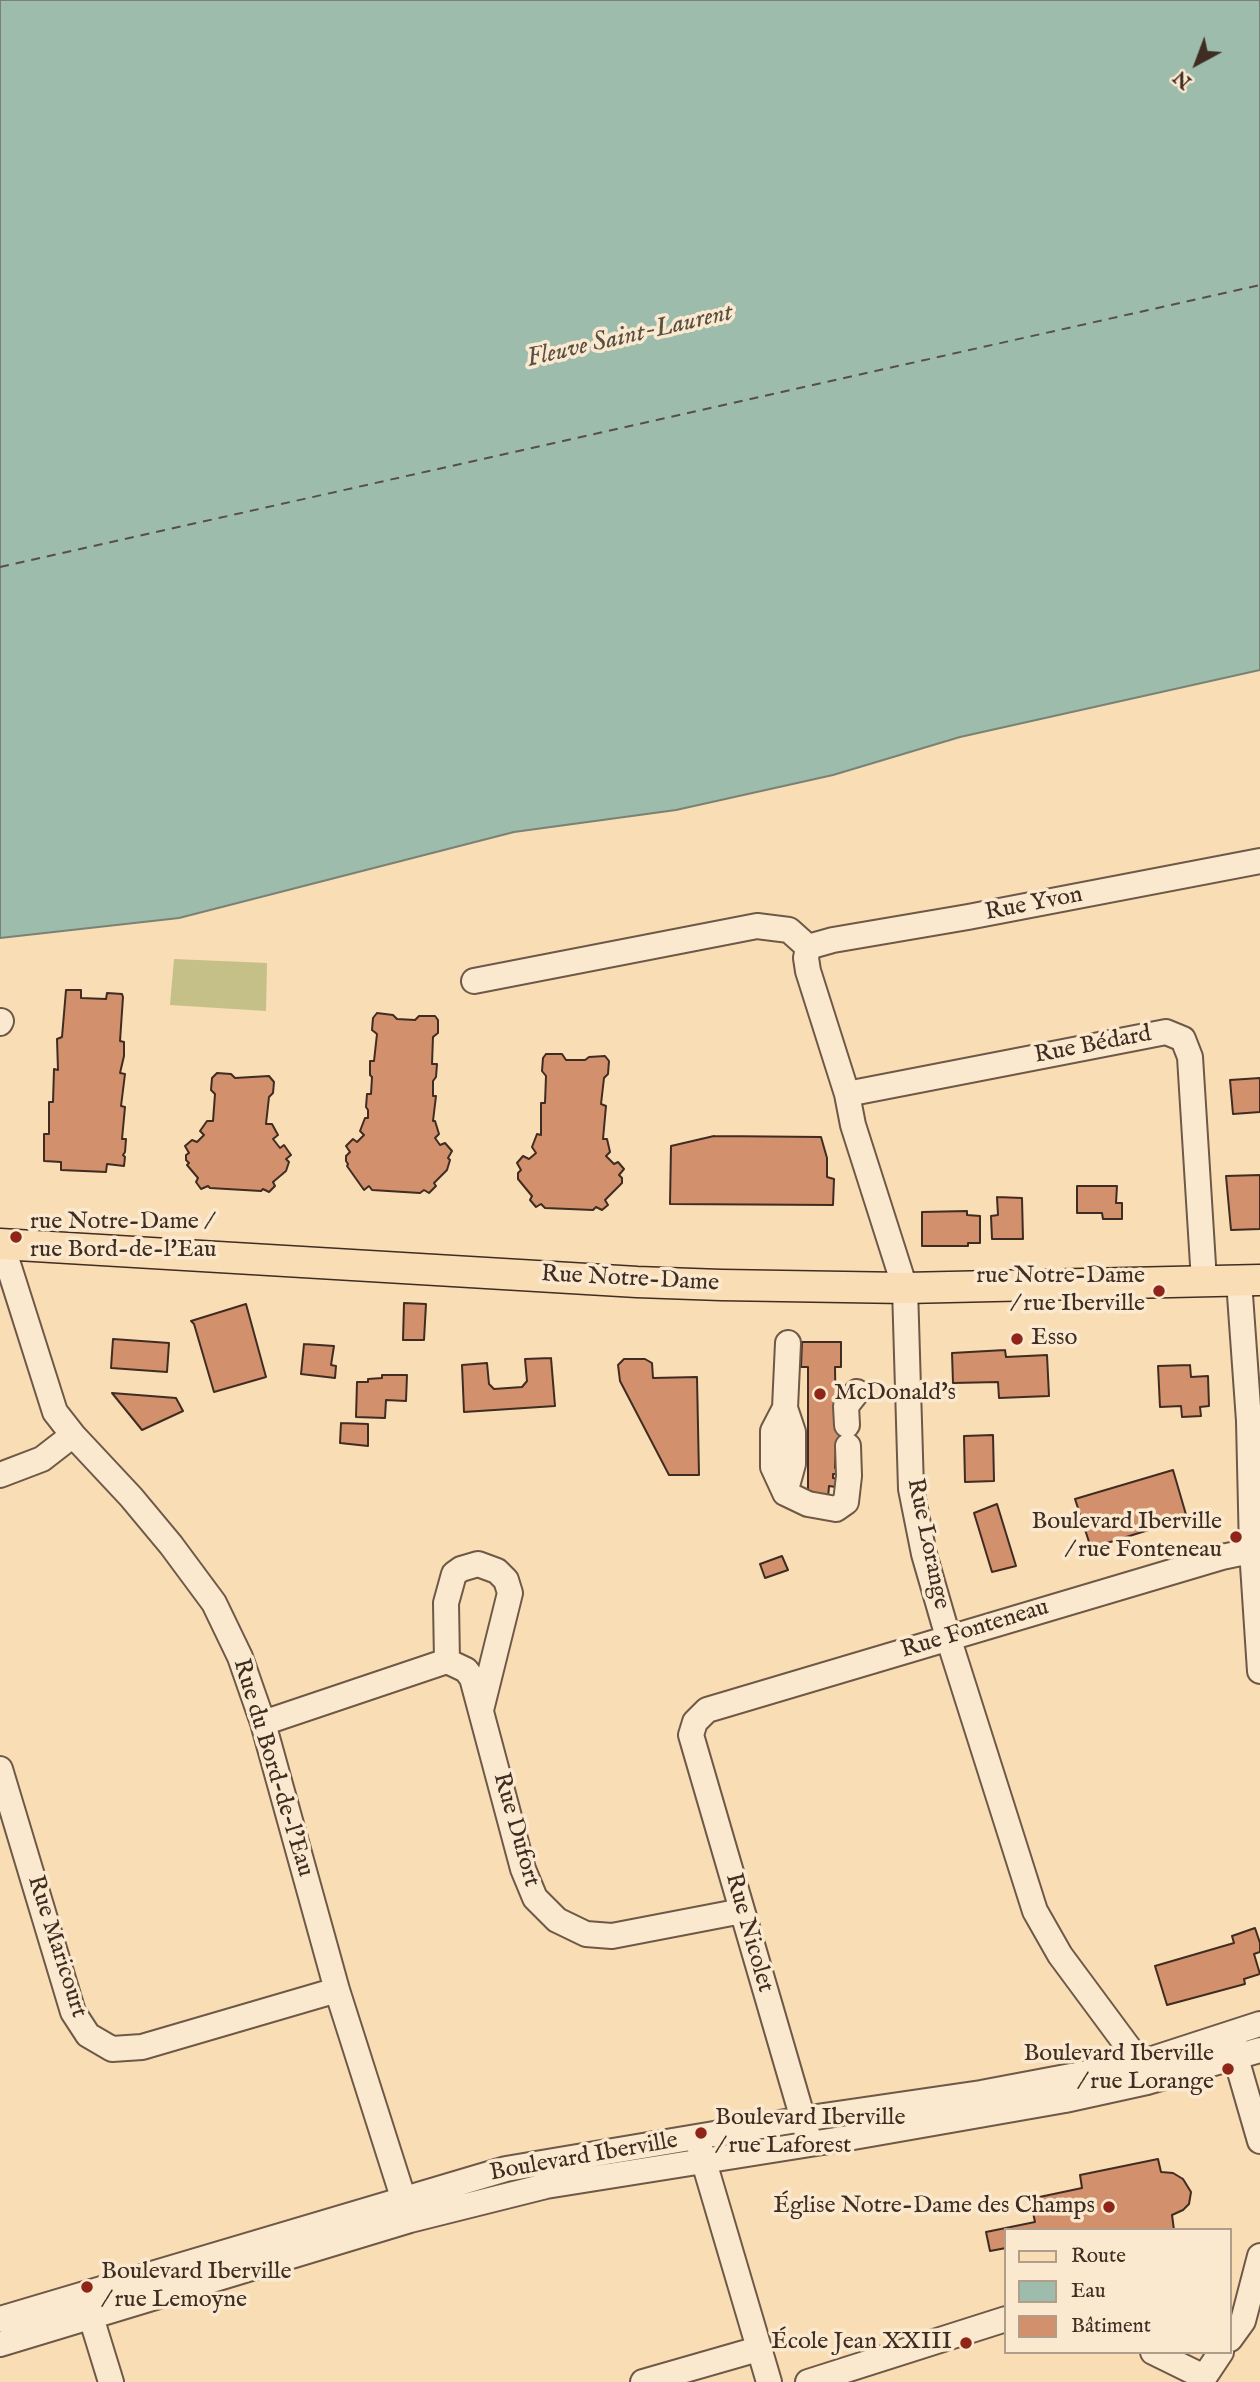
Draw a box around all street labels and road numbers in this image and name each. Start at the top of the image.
street label: Rue Yvon [983,881,1085,929]
street label: Rue Bédard [1032,1021,1154,1071]
street label: Rue Notre-Dame [540,1261,720,1299]
street label: Rue Lorange [899,1476,955,1612]
street label: Rue Fonteneau [897,1594,1053,1666]
street label: Rue du Bord-de-l'Eau [225,1656,319,1880]
street label: Rue Dufort [485,1770,545,1890]
street label: Rue Nicolet [717,1870,779,1996]
street label: Rue Maricourt [20,1872,92,2022]
street label: Boulevard Iberville [488,2127,680,2189]

